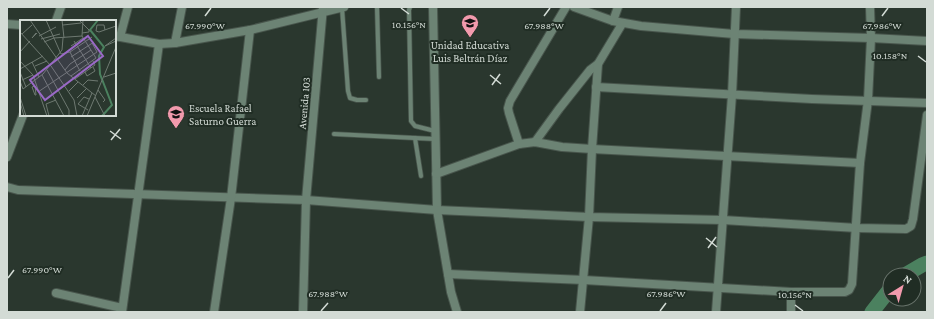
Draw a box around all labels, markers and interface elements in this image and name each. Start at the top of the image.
school or university icon: Unidad Educativa Luis Beltrán Díaz [460,13,480,38]
text: 10.156°N [392,19,426,30]
inset map [20,20,116,116]
text: 67.990°W [185,20,226,31]
text: 67.988°W [524,20,565,31]
text: 67.986°W [862,20,902,31]
place label: Unidad Educativa Luis Beltrán Díaz [431,39,509,64]
text: 10.158°N [873,50,908,61]
street label: Avenida 103 [296,76,312,130]
place label: Escuela Rafael Saturno Guerra [189,102,256,127]
school or university icon: Escuela Rafael Saturno Guerra [166,104,186,129]
text: 67.990°W [22,264,63,275]
north arrow [882,267,922,307]
text: N [901,272,915,286]
text: 67.988°W [308,288,349,299]
text: 67.986°W [646,288,686,299]
text: 10.156°N [778,289,812,300]

